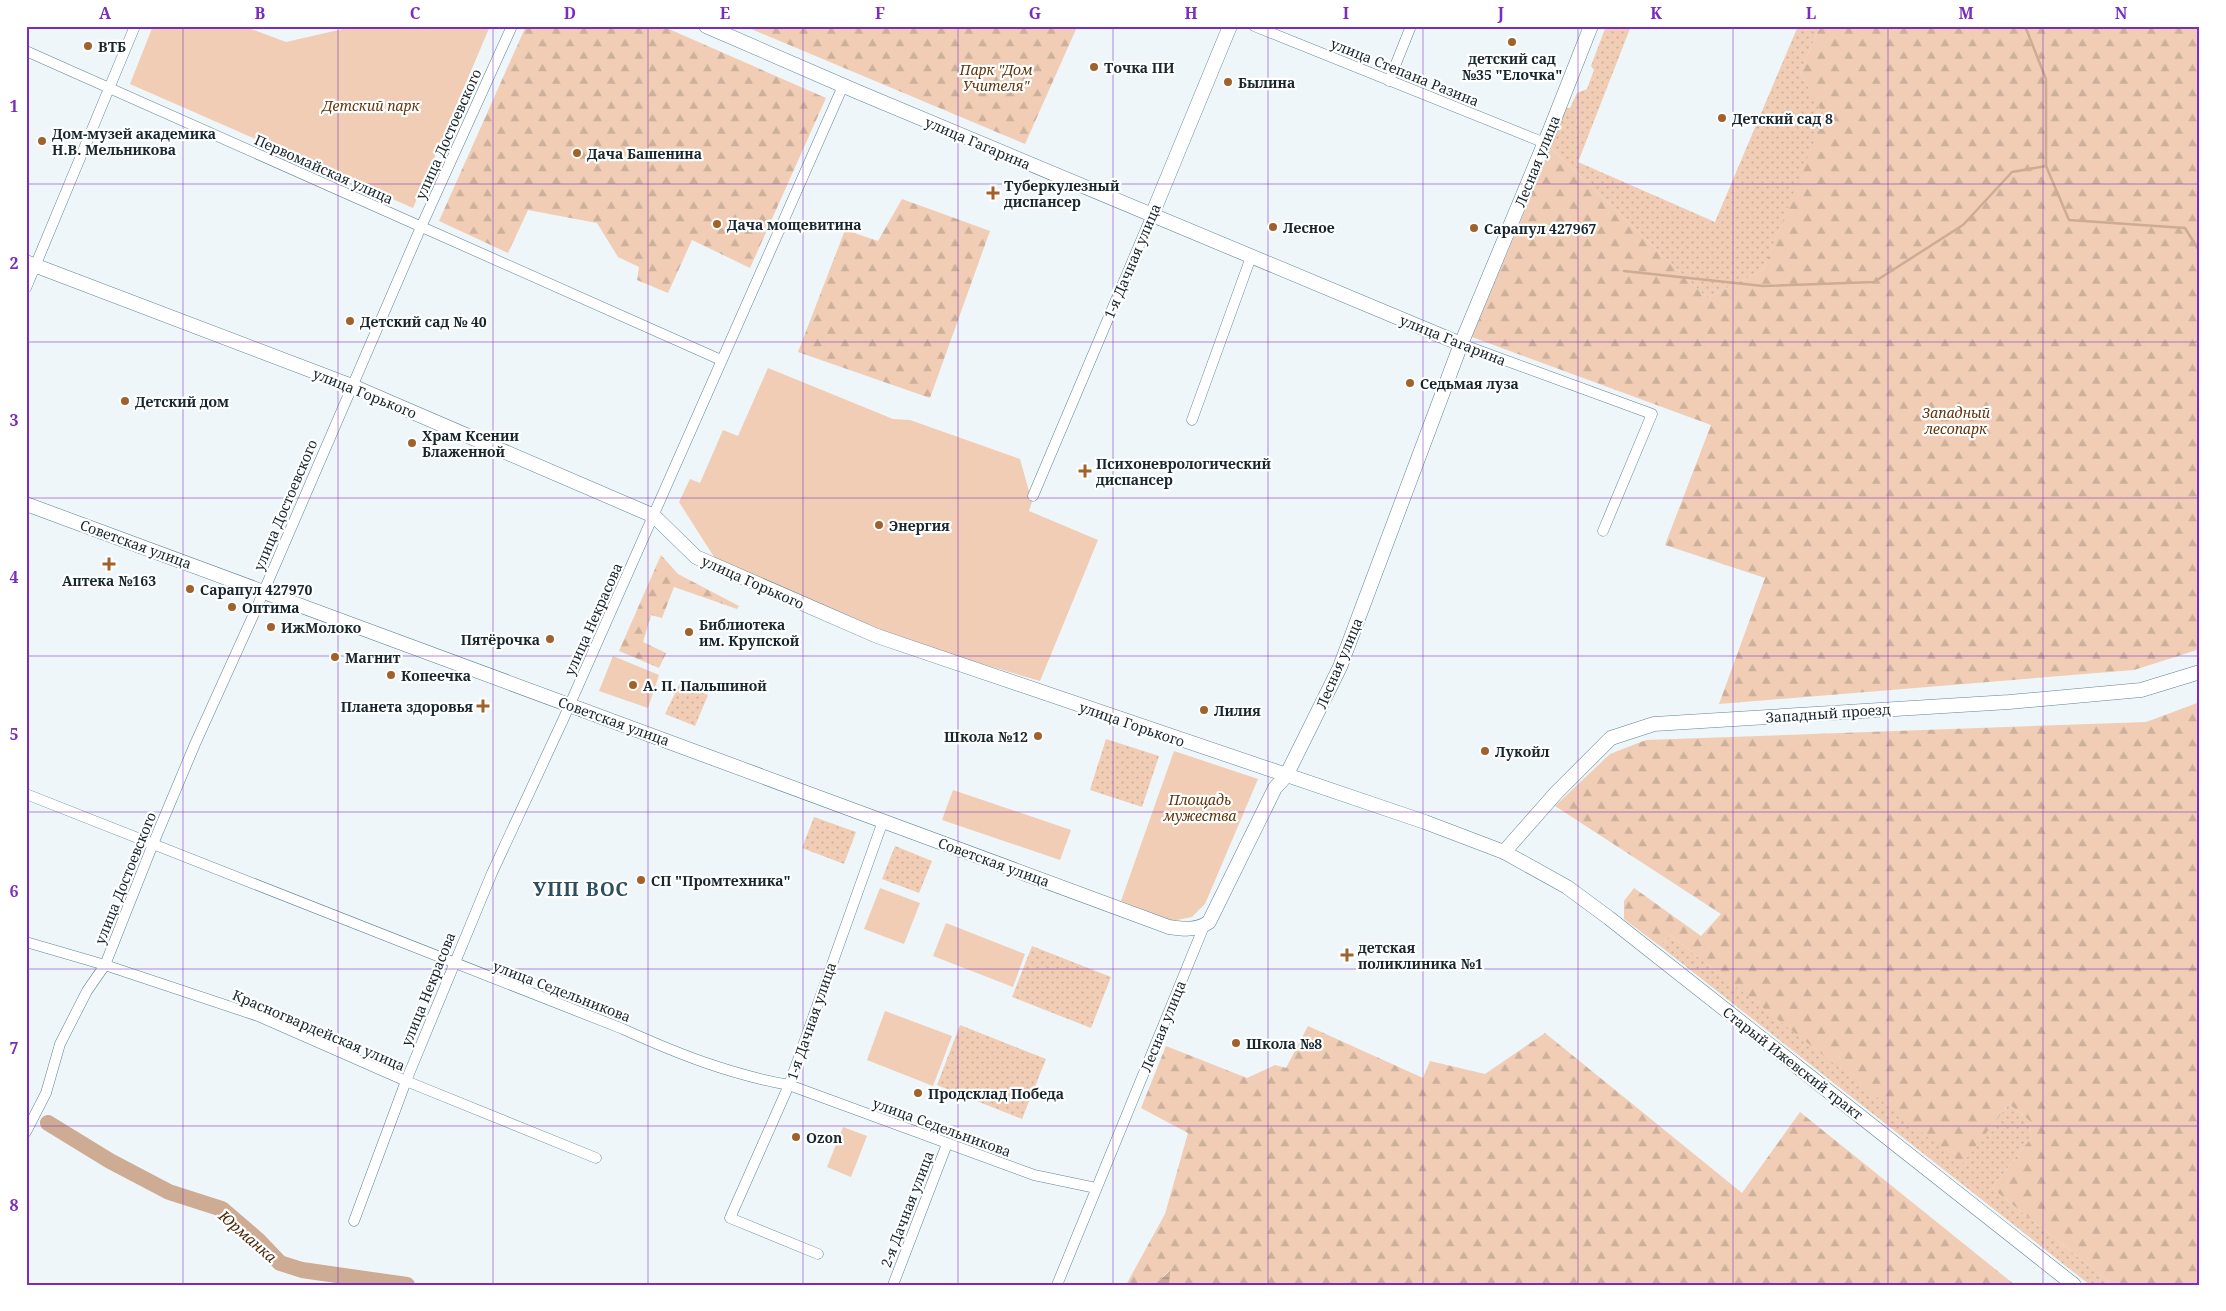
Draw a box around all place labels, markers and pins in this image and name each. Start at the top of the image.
marker: детский сад №35 "Елочка" [1506,36,1518,48]
place label: ВТБ [98,37,126,56]
marker: ВТБ [82,40,94,52]
place label: детский сад №35 "Елочка" [1462,49,1562,84]
place label: Точка ПИ [1104,58,1175,77]
marker: Точка ПИ [1088,61,1100,73]
place label: Былина [1238,73,1295,92]
marker: Былина [1222,76,1234,88]
place label: Детский сад 8 [1732,109,1833,128]
marker: Детский сад 8 [1716,112,1728,124]
place label: Дом-музей академика Н.В. Мельникова [52,124,216,159]
marker: Дом-музей академика Н.В. Мельникова [36,135,48,147]
place label: Дача Башенина [587,144,702,163]
marker: Дача Башенина [571,147,583,159]
place label: Туберкулезный диспансер [1004,176,1120,211]
marker: Туберкулезный диспансер [986,186,1000,200]
place label: Дача мощевитина [727,215,862,234]
marker: Дача мощевитина [711,218,723,230]
place label: Лесное [1283,218,1335,237]
place label: Сарапул 427967 [1484,219,1597,238]
marker: Лесное [1267,221,1279,233]
marker: Сарапул 427967 [1468,222,1480,234]
place label: Детский сад № 40 [360,312,487,331]
marker: Детский сад № 40 [344,315,356,327]
place label: Седьмая луза [1420,374,1519,393]
marker: Седьмая луза [1404,377,1416,389]
place label: Детский дом [135,392,229,411]
marker: Детский дом [119,395,131,407]
place label: Храм Ксении Блаженной [422,426,520,461]
marker: Храм Ксении Блаженной [406,437,418,449]
place label: Психоневрологический диспансер [1096,454,1271,489]
marker: Психоневрологический диспансер [1078,464,1092,478]
place label: Энергия [889,516,950,535]
marker: Энергия [873,519,885,531]
marker: Аптека №163 [103,558,115,570]
place label: Аптека №163 [62,571,156,590]
place label: Сарапул 427970 [200,580,313,599]
marker: Сарапул 427970 [184,583,196,595]
place label: Оптима [242,598,300,617]
marker: Оптима [226,601,238,613]
place label: Библиотека им. Крупской [699,615,800,650]
place label: ИжМолоко [281,618,361,637]
marker: ИжМолоко [265,621,277,633]
marker: Библиотека им. Крупской [683,626,695,638]
place label: Пятёрочка [461,630,540,649]
marker: Пятёрочка [544,633,556,645]
place label: Магнит [345,648,401,667]
marker: Магнит [329,651,341,663]
place label: Копеечка [401,666,471,685]
marker: Копеечка [385,669,397,681]
place label: А. П. Пальшиной [643,676,767,695]
marker: А. П. Пальшиной [627,679,639,691]
place label: Планета здоровья [341,697,473,716]
marker: Планета здоровья [477,700,489,712]
place label: Лилия [1214,701,1261,720]
marker: Лилия [1198,704,1210,716]
place label: Школа №12 [944,727,1028,746]
marker: Школа №12 [1032,730,1044,742]
place label: Лукойл [1495,742,1550,761]
marker: Лукойл [1479,745,1491,757]
place label: СП "Промтехника" [651,871,791,890]
marker: СП "Промтехника" [635,874,647,886]
place label: детская поликлиника №1 [1358,938,1483,973]
marker: детская поликлиника №1 [1340,948,1354,962]
place label: Школа №8 [1246,1034,1322,1053]
marker: Школа №8 [1230,1037,1242,1049]
place label: Продсклад Победа [928,1084,1064,1103]
marker: Продсклад Победа [912,1087,924,1099]
place label: Ozon [806,1128,842,1147]
marker: Ozon [790,1131,802,1143]

